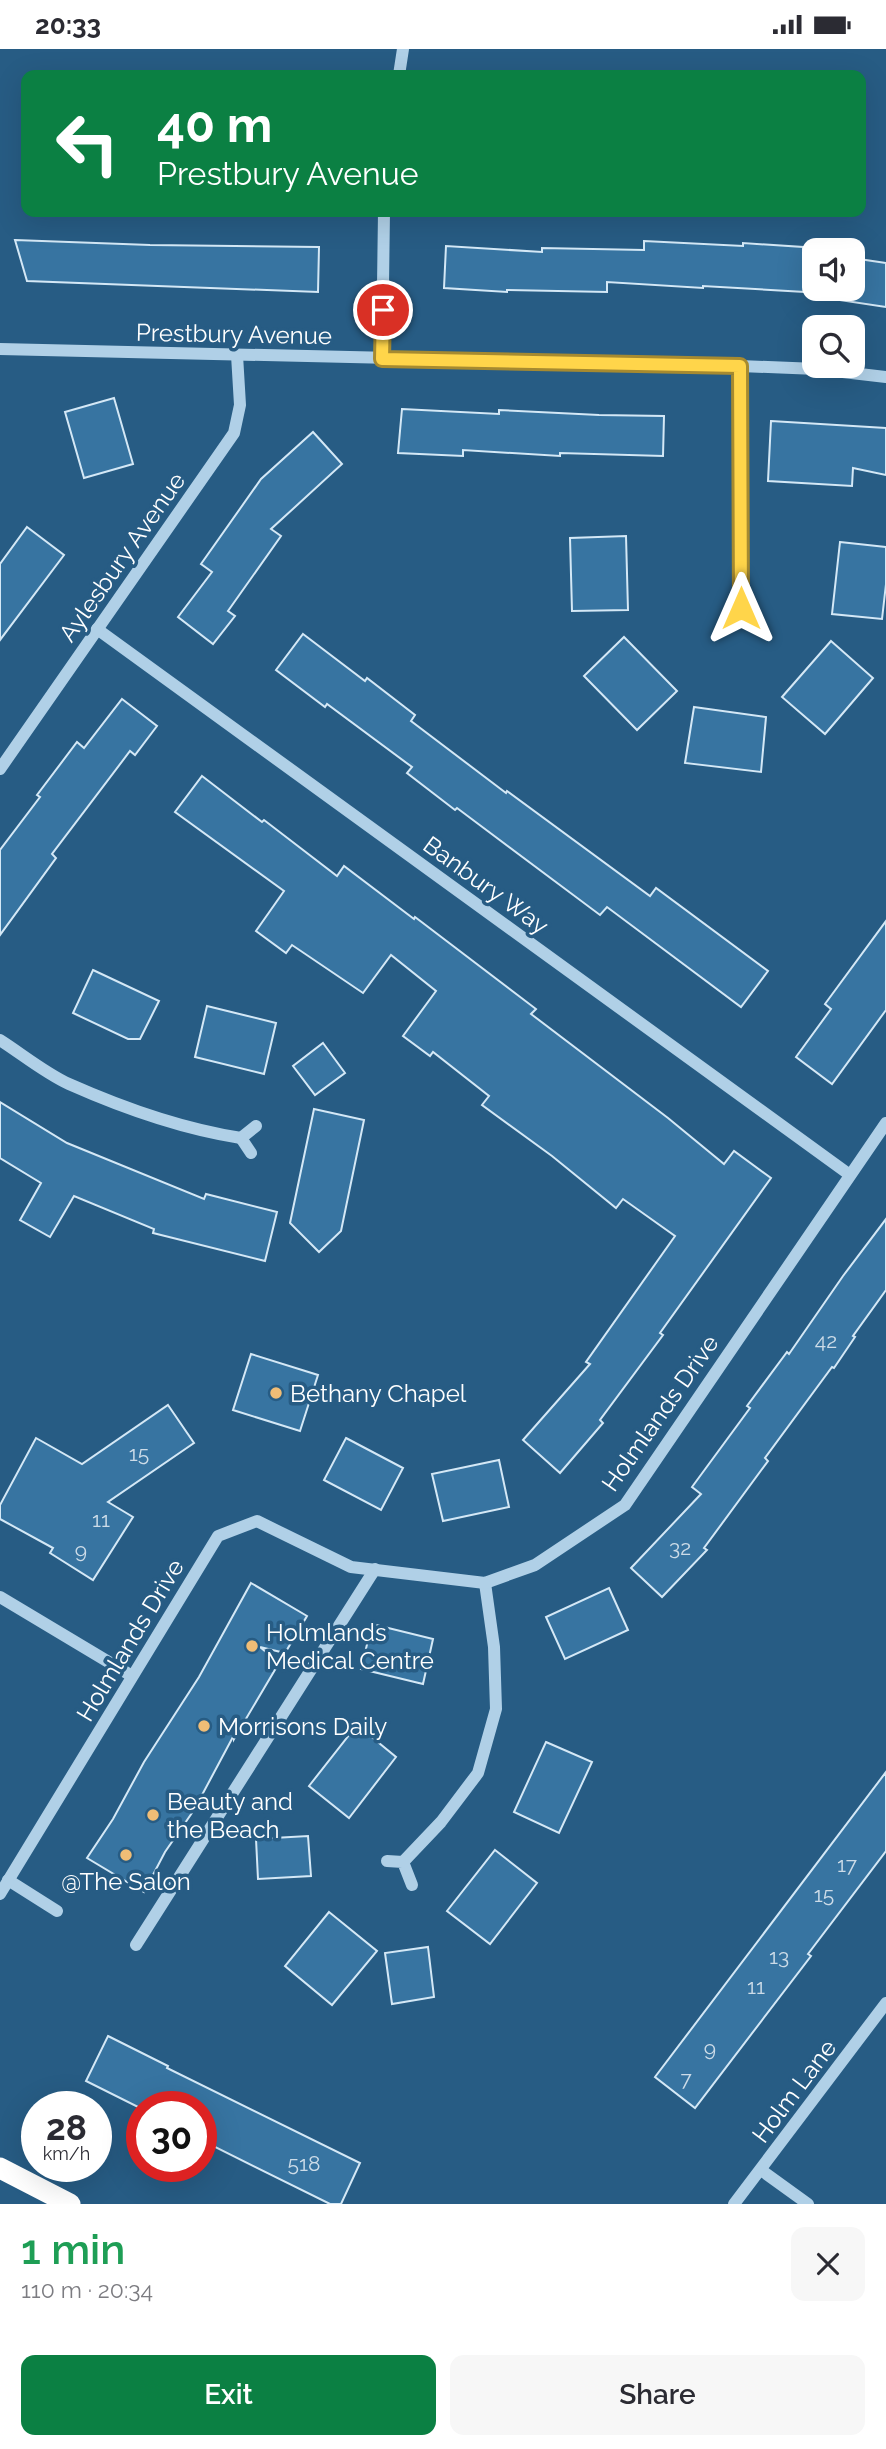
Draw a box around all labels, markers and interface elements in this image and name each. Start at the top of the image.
text: 20:33 [35,10,101,40]
text: 40 m [157,96,272,153]
icon: left [42,98,133,189]
text: Prestbury Avenue [157,155,419,192]
map controls [802,238,865,378]
button: sound [802,238,865,301]
pin [353,280,413,340]
icon: arrive [364,291,402,329]
button: search [802,315,865,378]
street label: Prestbury Avenue [136,318,332,350]
street label: Aylesbury Avenue [53,467,191,647]
position arrow [704,571,778,645]
street label: Banbury Way [418,830,554,940]
house number: 42 [815,1328,837,1353]
street label: Holmlands Drive [595,1329,725,1497]
place label: Bethany Chapel [290,1379,467,1408]
marker: Bethany Chapel [268,1385,284,1401]
house number: 15 [129,1441,149,1466]
house number: 11 [92,1507,110,1532]
house number: 32 [669,1535,691,1560]
house number: 9 [75,1538,87,1563]
street label: Holmlands Drive [70,1554,190,1726]
place label: Holmlands Medical Centre [266,1618,434,1675]
marker: Holmlands Medical Centre [244,1638,260,1654]
place label: Morrisons Daily [218,1712,387,1741]
marker: Morrisons Daily [196,1718,212,1734]
place label: Beauty and the Beach [167,1787,293,1844]
marker: Beauty and the Beach [145,1807,161,1823]
marker: @The Salon [118,1847,134,1863]
house number: 17 [837,1852,858,1877]
place label: @The Salon [61,1867,191,1896]
house number: 15 [814,1882,834,1907]
house number: 13 [769,1944,789,1969]
house number: 11 [747,1974,765,1999]
street label: Holm Lane [746,2034,842,2148]
house number: 9 [704,2036,716,2061]
house number: 7 [680,2066,692,2091]
speed limit sign: 30 [126,2091,217,2182]
text: 28 [46,2107,87,2148]
text: km/h [43,2143,90,2164]
house number: 518 [288,2151,320,2176]
text: 1 min [21,2225,125,2274]
button: close [791,2227,865,2301]
text: 110 m · 20:34 [21,2276,153,2303]
button: Exit [21,2355,436,2435]
button: Share [450,2355,865,2435]

